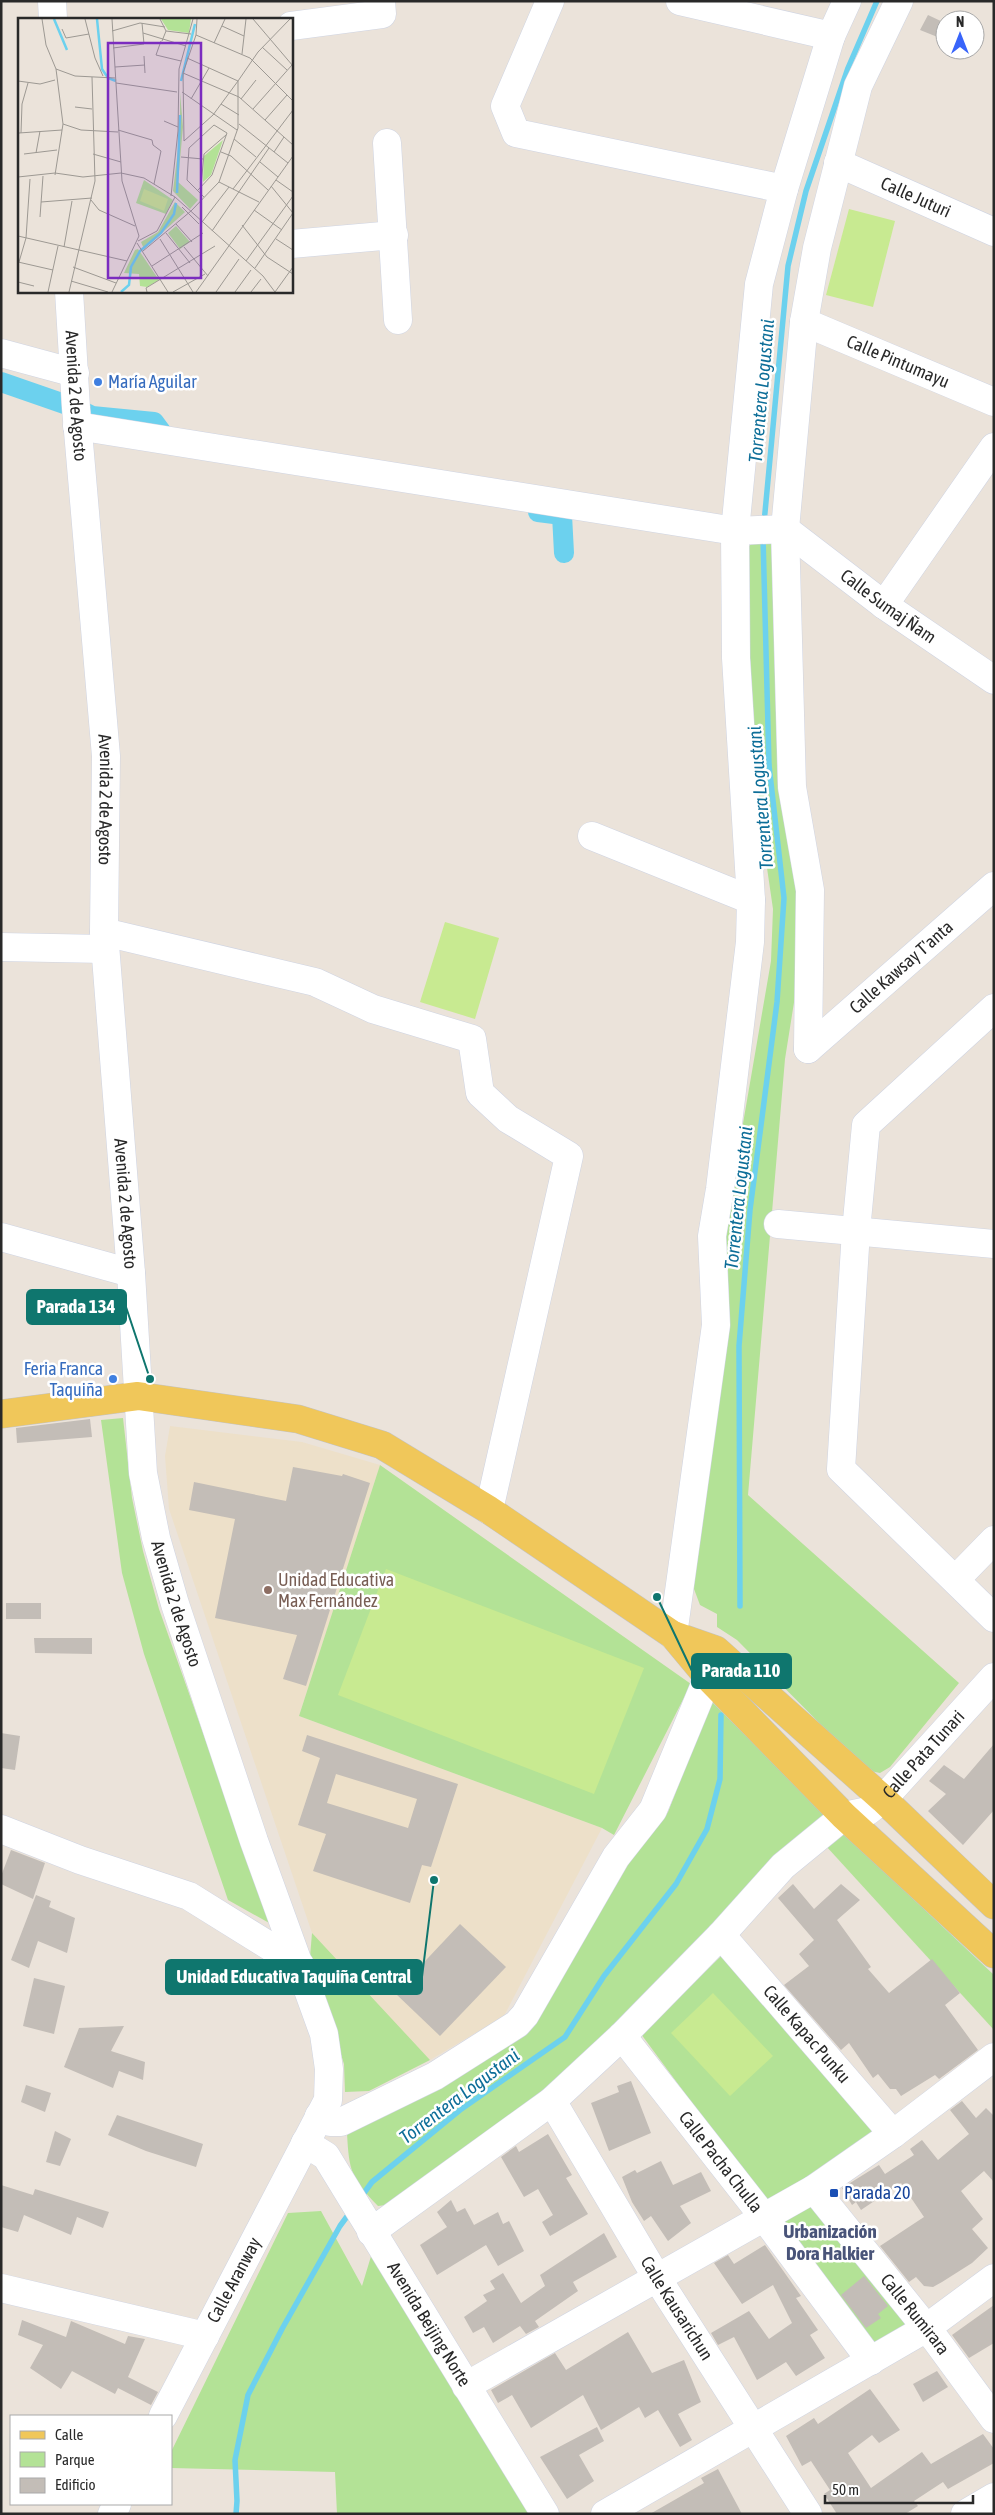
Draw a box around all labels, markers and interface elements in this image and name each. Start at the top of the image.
north arrow [935,10,985,60]
text: N [956,14,964,30]
inset map [18,18,292,292]
street label: Calle Juturi [878,172,954,222]
water label: Torrentera Logustani [744,318,778,464]
street label: Avenida 2 de Agosto [61,330,92,462]
street label: Calle Pintumayu [844,330,953,392]
place label: María Aguilar [108,371,197,392]
marker: María Aguilar [92,376,104,388]
street label: Calle Sumaj Ñam [837,565,940,647]
water label: Torrentera Logustani [743,725,777,871]
street label: Avenida 2 de Agosto [94,733,117,865]
street label: Calle Kawsay T'anta [845,916,957,1018]
water label: Torrentera Logustani [720,1125,756,1271]
street label: Avenida 2 de Agosto [110,1137,142,1270]
callout: Parada 134 [27,1290,126,1324]
text: Parada 134 [36,1295,116,1317]
place label: Feria Franca Taquiña [24,1358,103,1400]
marker: Feria Franca Taquiña [107,1373,119,1385]
street label: Avenida 2 de Agosto [147,1538,206,1669]
place label: Unidad Educativa Max Fernández [278,1569,394,1611]
marker: Unidad Educativa Max Fernández [262,1584,274,1596]
callout: Parada 110 [692,1654,791,1688]
text: Parada 110 [701,1659,781,1681]
street label: Calle Pata Tunari [878,1706,969,1802]
callout: Unidad Educativa Taquiña Central [166,1960,422,1994]
text: Unidad Educativa Taquiña Central [176,1965,413,1987]
street label: Calle Kapac Punku [759,1981,855,2087]
water label: Torrentera Logustani [395,2044,523,2148]
street label: Calle Pacha Chulla [675,2107,767,2217]
place label: Parada 20 [844,2182,910,2203]
marker: Parada 20 [828,2187,840,2199]
district label: Urbanización Dora Halkier [783,2220,877,2264]
street label: Calle Aranway [202,2233,265,2326]
street label: Calle Kausarichun [636,2252,718,2364]
street label: Avenida Beijing Norte [383,2258,475,2390]
street label: Calle Rumirara [877,2269,954,2359]
legend [10,2415,172,2505]
text: Calle [55,2426,84,2443]
text: Parque [55,2451,95,2468]
scale bar [825,2472,972,2504]
text: Edificio [55,2476,96,2493]
text: 50 m [832,2481,859,2498]

